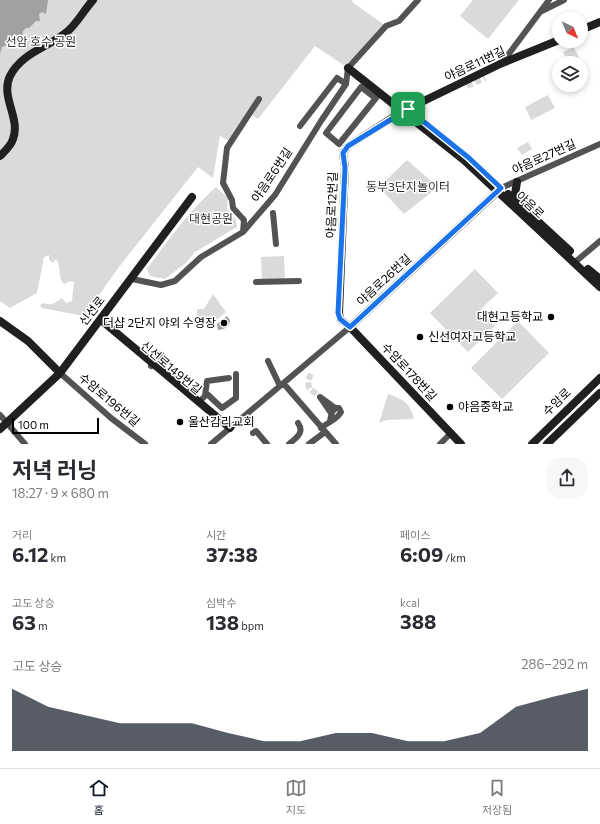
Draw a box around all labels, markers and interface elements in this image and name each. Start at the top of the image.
north arrow [552,12,588,48]
map controls [552,12,588,92]
park label: 선암 호수 공원 [6,34,76,48]
street label: 야음로11번길 [442,43,507,83]
button: layers [552,56,588,92]
pin [391,92,425,126]
icon: arrive [397,98,419,120]
street label: 야음로27번길 [510,136,578,176]
street label: 야음로6번길 [248,145,294,204]
street label: 야음로12번길 [323,171,339,239]
park label: 동부3단지놀이터 [366,179,450,193]
street label: 야음로 [514,188,548,221]
park label: 대현공원 [189,211,233,225]
street label: 야음로26번길 [353,251,413,308]
street label: 신선로 [75,293,107,328]
place label: 대현고등학교 [477,309,543,323]
marker: 대현고등학교 [546,312,556,322]
place label: 더샵 2단지 야외 수영장 [103,315,216,329]
marker: 더샵 2단지 야외 수영장 [219,318,229,328]
place label: 신선여자고등학교 [428,329,516,343]
marker: 신선여자고등학교 [415,332,425,342]
street label: 신선로149번길 [138,338,205,397]
street label: 수암로178번길 [379,340,440,403]
street label: 수암로196번길 [76,370,143,429]
street label: 수암로 [540,385,573,418]
place label: 야음중학교 [458,399,513,413]
marker: 야음중학교 [445,402,455,412]
place label: 울산감리교회 [188,414,254,428]
scale bar [12,416,99,435]
marker: 울산감리교회 [175,417,185,427]
text: 100 m [18,418,49,431]
text: 저녁 러닝 [12,456,97,483]
button: share [546,457,588,499]
text: 18:27 · 9 × 680 m [12,485,109,501]
text: 거리 [12,528,32,541]
text: 시간 [206,528,226,541]
text: 페이스 [400,528,430,541]
text: 6.12 [12,542,48,566]
text: 37:38 [206,542,258,566]
text: 6:09 [400,542,443,566]
text: km [48,551,66,564]
text: /km [443,551,466,564]
text: 고도 상승 [12,596,55,609]
text: 심박수 [206,596,236,609]
text: kcal [400,596,420,609]
text: 388 [400,609,436,633]
text: 63 [12,610,36,634]
text: 138 [206,610,239,634]
text: m [36,619,48,632]
text: bpm [239,619,264,632]
text: 286–292 m [521,656,588,672]
text: 고도 상승 [12,658,62,674]
tab: 홈 [88,777,110,817]
tab: 지도 [285,777,307,817]
tab: 저장됨 [482,777,512,817]

